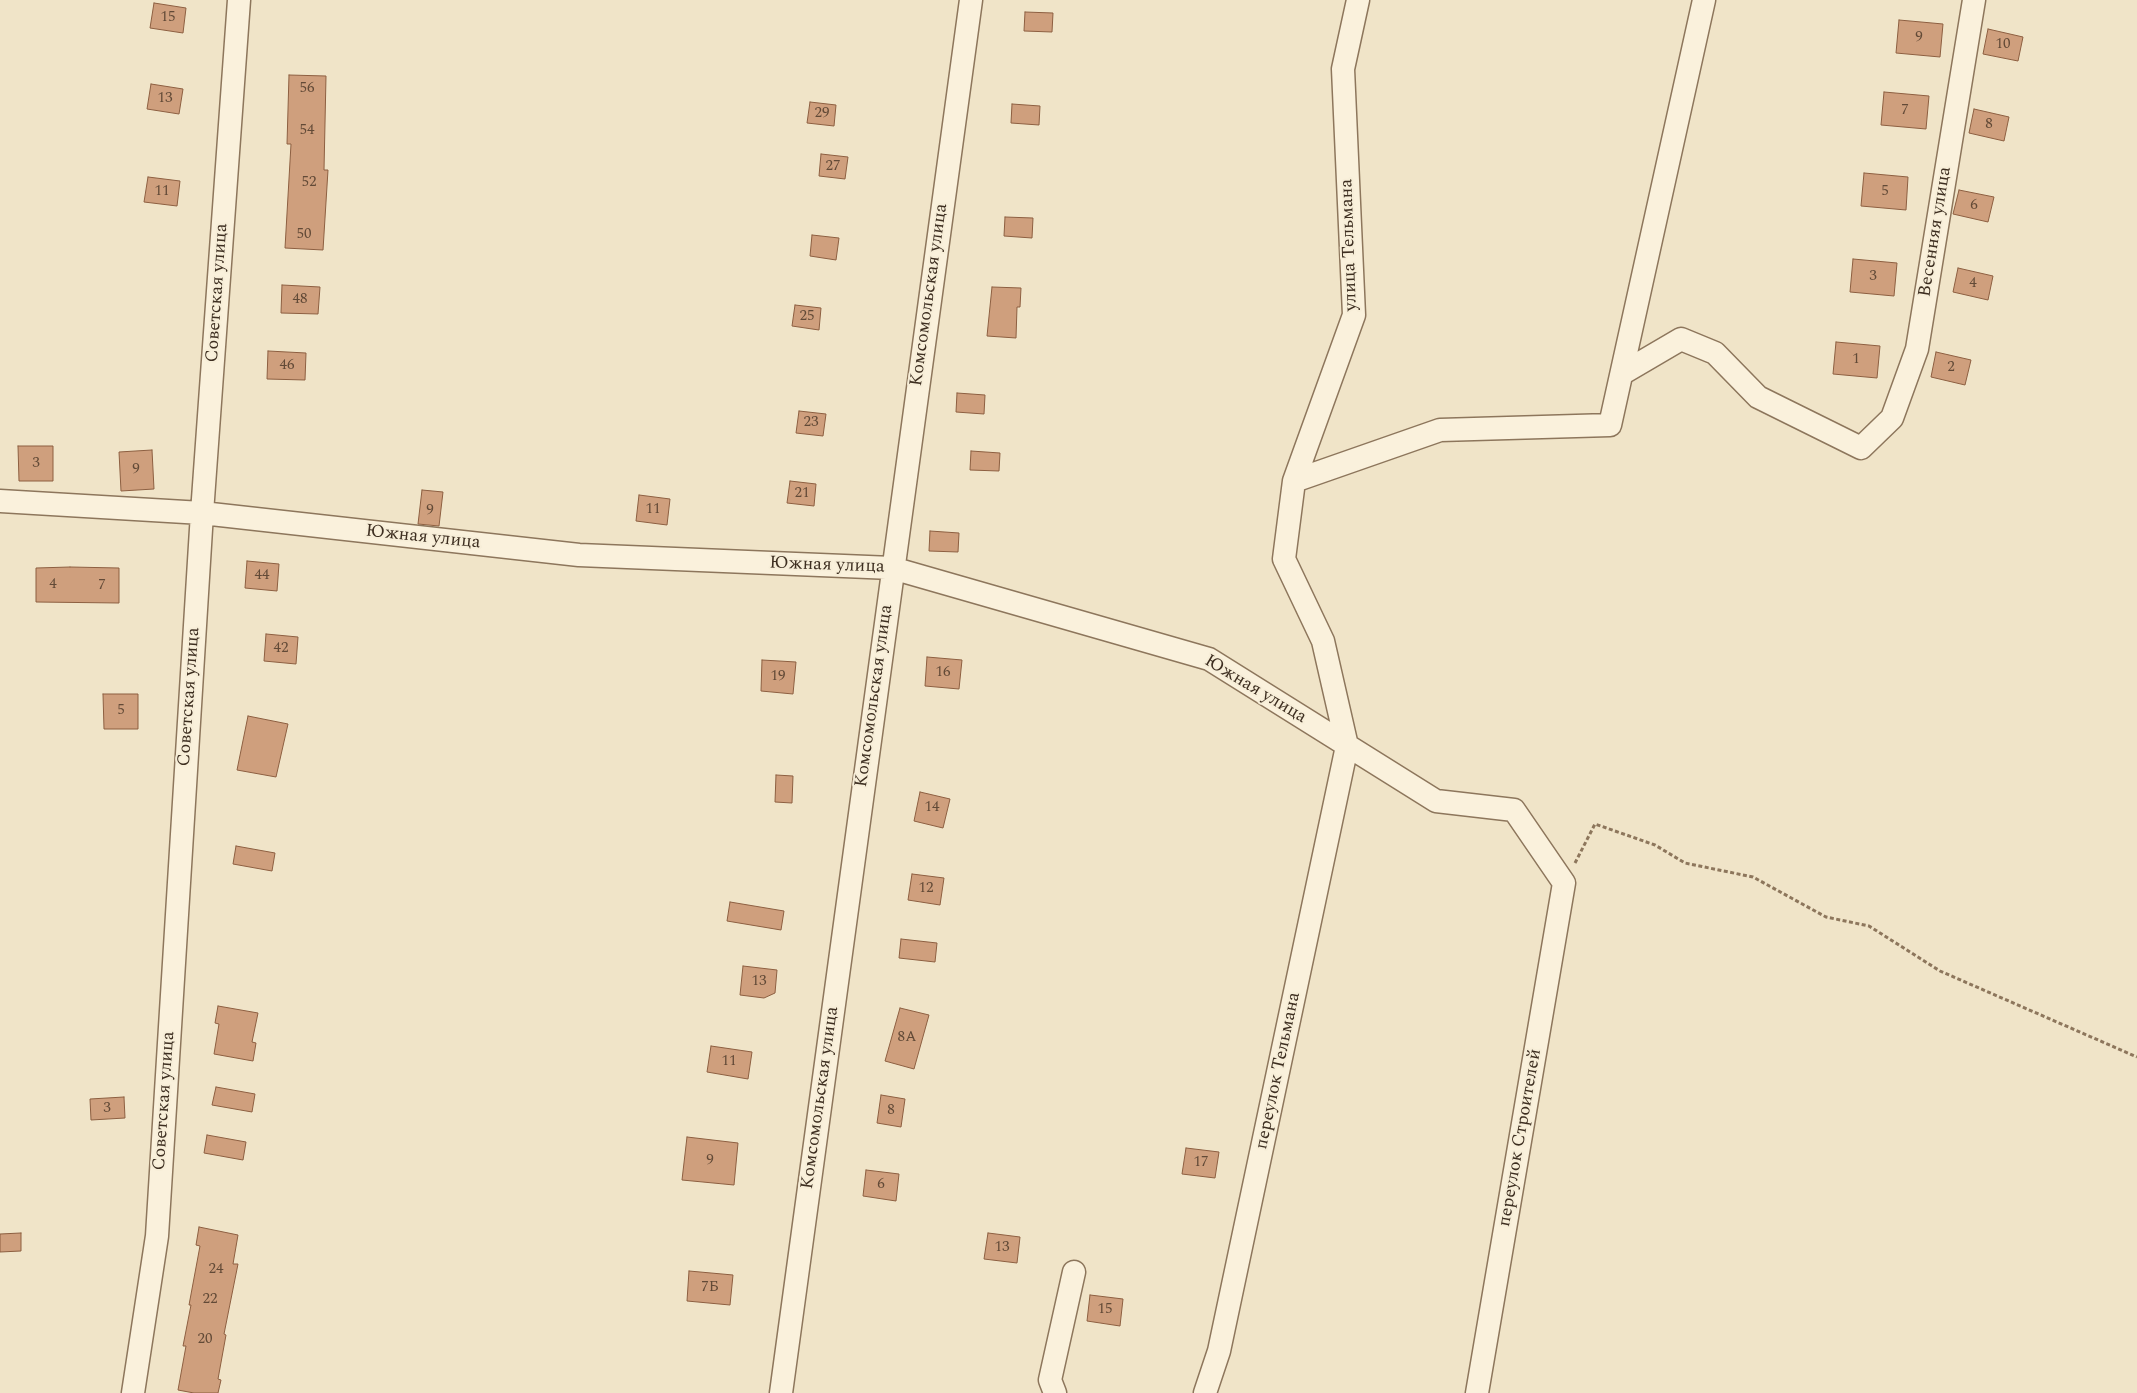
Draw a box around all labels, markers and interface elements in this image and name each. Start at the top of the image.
house number: 15 [161,9,175,27]
house number: 9 [1915,29,1923,47]
house number: 10 [1996,36,2010,54]
house number: 56 [300,80,314,98]
house number: 13 [158,90,172,108]
house number: 7 [1901,102,1909,120]
house number: 29 [815,105,829,123]
house number: 8 [1985,116,1993,134]
house number: 54 [300,122,314,140]
house number: 27 [826,158,840,176]
street label: Весенняя улица [1915,165,1957,299]
house number: 52 [302,174,316,192]
street label: улица Тельмана [1337,178,1363,312]
house number: 11 [155,183,169,201]
house number: 5 [1881,183,1889,201]
house number: 6 [1970,197,1978,215]
street label: Комсомольская улица [906,202,954,388]
street label: Советская улица [202,223,234,363]
house number: 50 [297,226,311,244]
house number: 3 [1869,268,1877,286]
house number: 4 [1969,275,1977,293]
house number: 48 [293,291,307,309]
house number: 25 [800,308,814,326]
house number: 1 [1852,351,1860,369]
house number: 46 [280,357,294,375]
house number: 2 [1947,359,1955,377]
house number: 23 [804,414,818,432]
house number: 3 [32,455,40,473]
house number: 9 [132,461,140,479]
house number: 21 [795,485,809,503]
house number: 11 [646,501,660,519]
house number: 9 [426,502,434,520]
street label: Южная улица [365,521,481,555]
street label: Южная улица [769,553,885,579]
house number: 44 [255,567,269,585]
house number: 4 [49,576,57,594]
house number: 7 [98,577,106,595]
street label: Комсомольская улица [851,603,899,789]
street label: Советская улица [174,627,206,767]
house number: 42 [274,640,288,658]
street label: Южная улица [1200,651,1310,729]
house number: 16 [936,664,950,682]
house number: 19 [771,668,785,686]
house number: 5 [117,702,125,720]
house number: 14 [925,799,939,817]
house number: 12 [919,880,933,898]
house number: 13 [752,973,766,991]
street label: переулок Тельмана [1252,990,1306,1152]
street label: Комсомольская улица [797,1005,845,1191]
house number: 8А [898,1029,916,1047]
street label: Советская улица [149,1031,181,1171]
street label: переулок Строителей [1495,1047,1547,1229]
house number: 11 [722,1053,736,1071]
house number: 3 [103,1100,111,1118]
house number: 8 [887,1102,895,1120]
house number: 9 [706,1152,714,1170]
house number: 17 [1194,1154,1208,1172]
house number: 6 [877,1176,885,1194]
house number: 13 [995,1239,1009,1257]
house number: 24 [209,1261,223,1279]
house number: 7Б [701,1279,719,1297]
house number: 22 [203,1291,217,1309]
house number: 15 [1098,1301,1112,1319]
house number: 20 [198,1331,212,1349]

